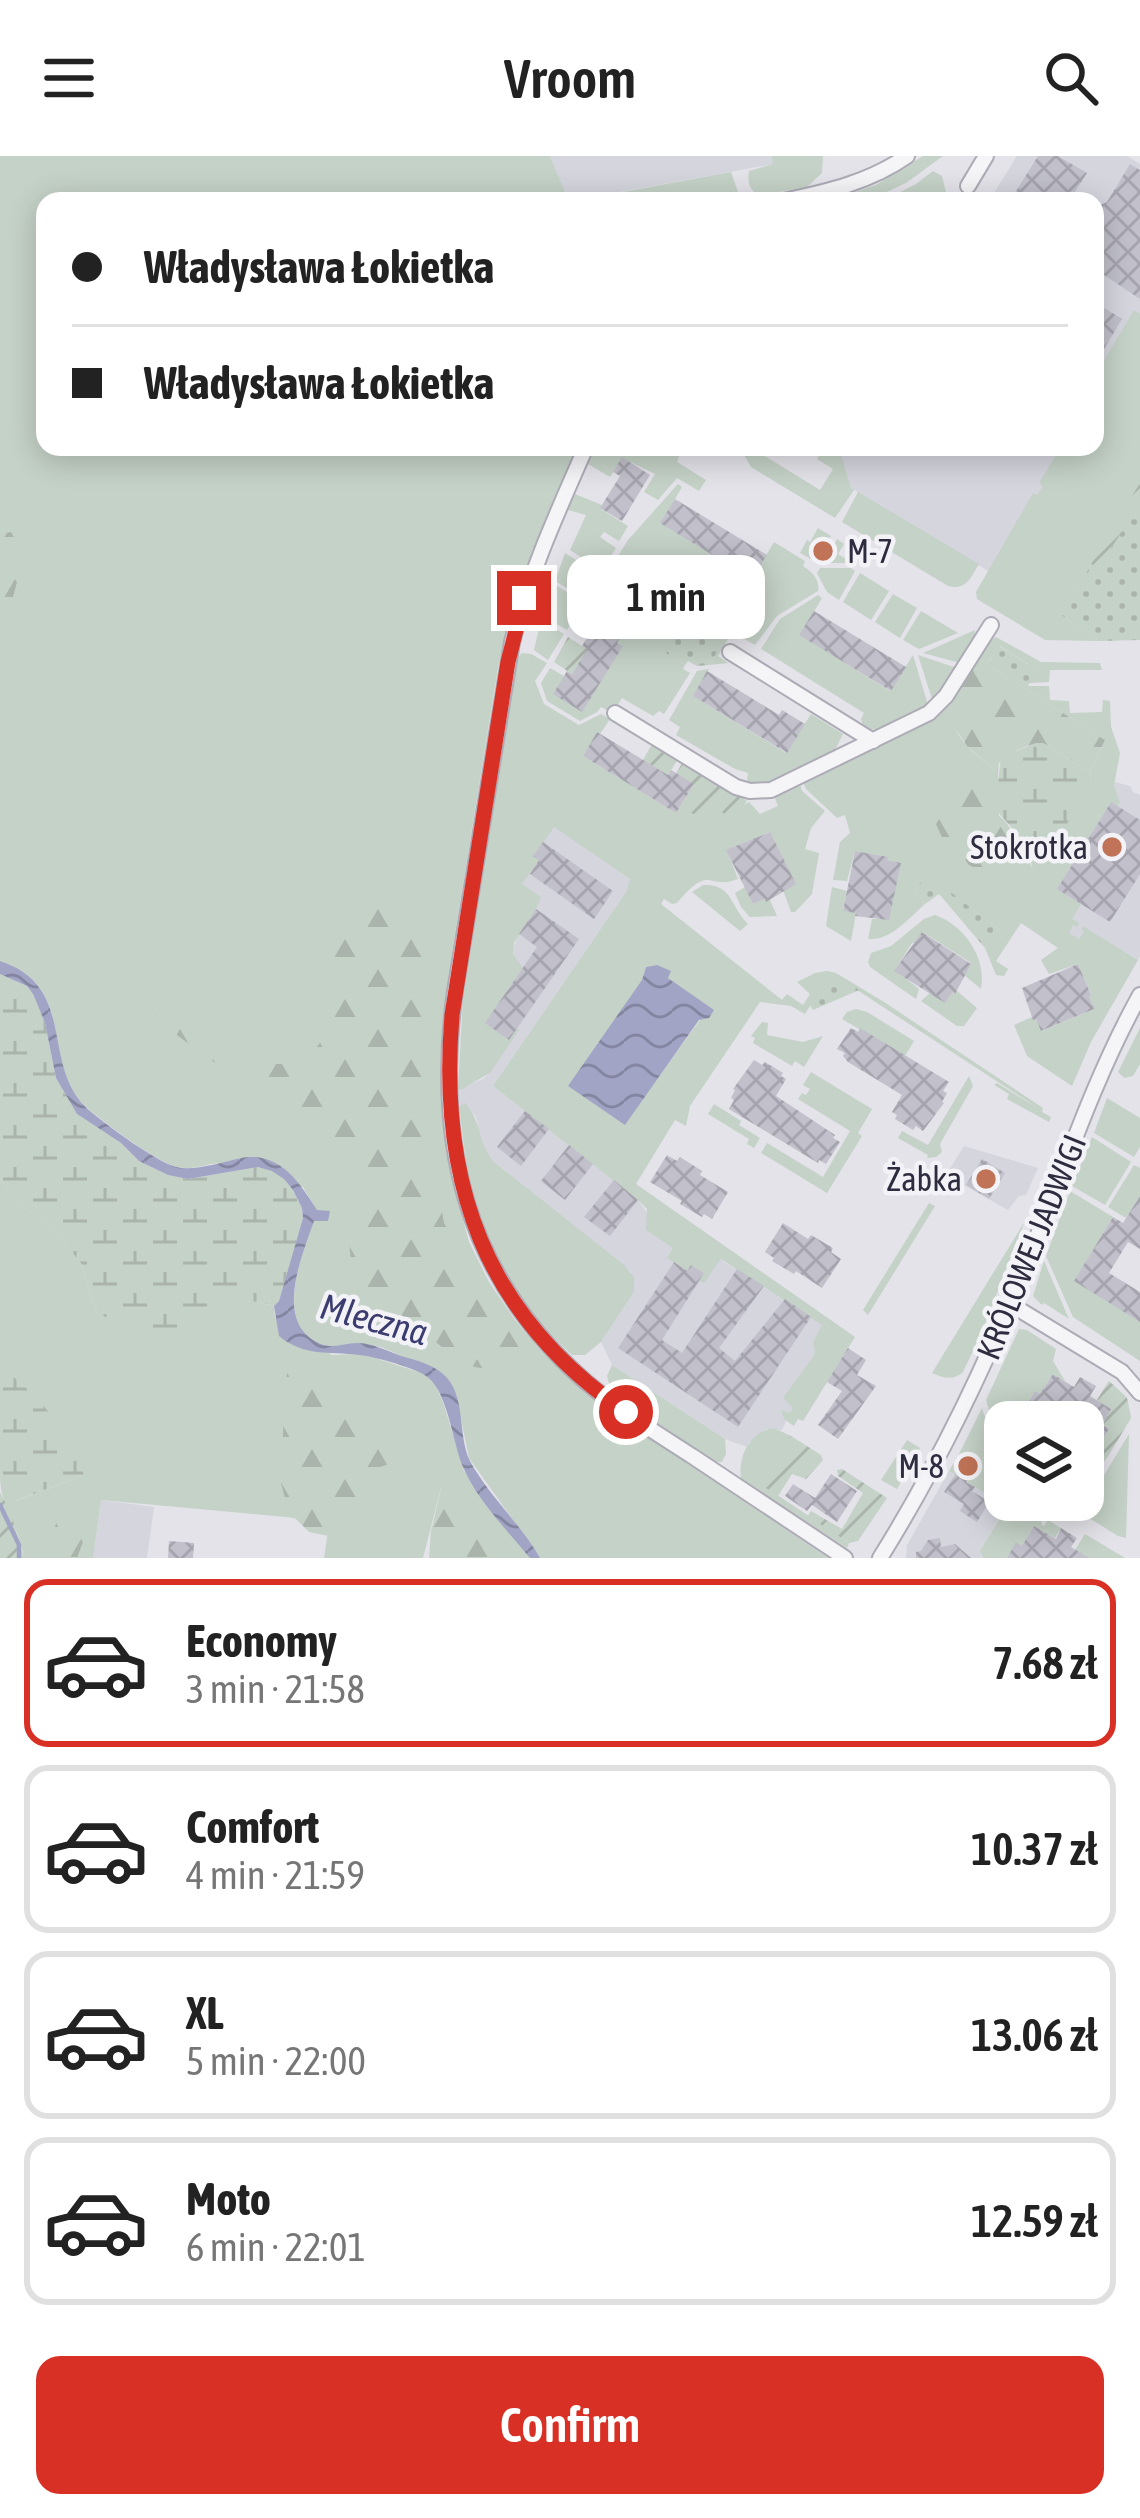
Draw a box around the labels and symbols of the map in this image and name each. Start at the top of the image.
place label: M-7 [847,532,893,570]
marker: M-7 [810,538,836,564]
callout: 1 min [566,556,764,640]
route end [497,571,551,625]
place label: Stokrotka [970,828,1088,866]
marker: Stokrotka [1099,834,1125,860]
street label: KRÓLOWEJ JADWIGI [969,1129,1093,1365]
place label: Żabka [886,1160,962,1198]
marker: Żabka [973,1166,999,1192]
water label: Mleczna [316,1285,432,1353]
route start [599,1385,653,1439]
place label: M-8 [898,1447,944,1485]
marker: M-8 [955,1453,981,1479]

